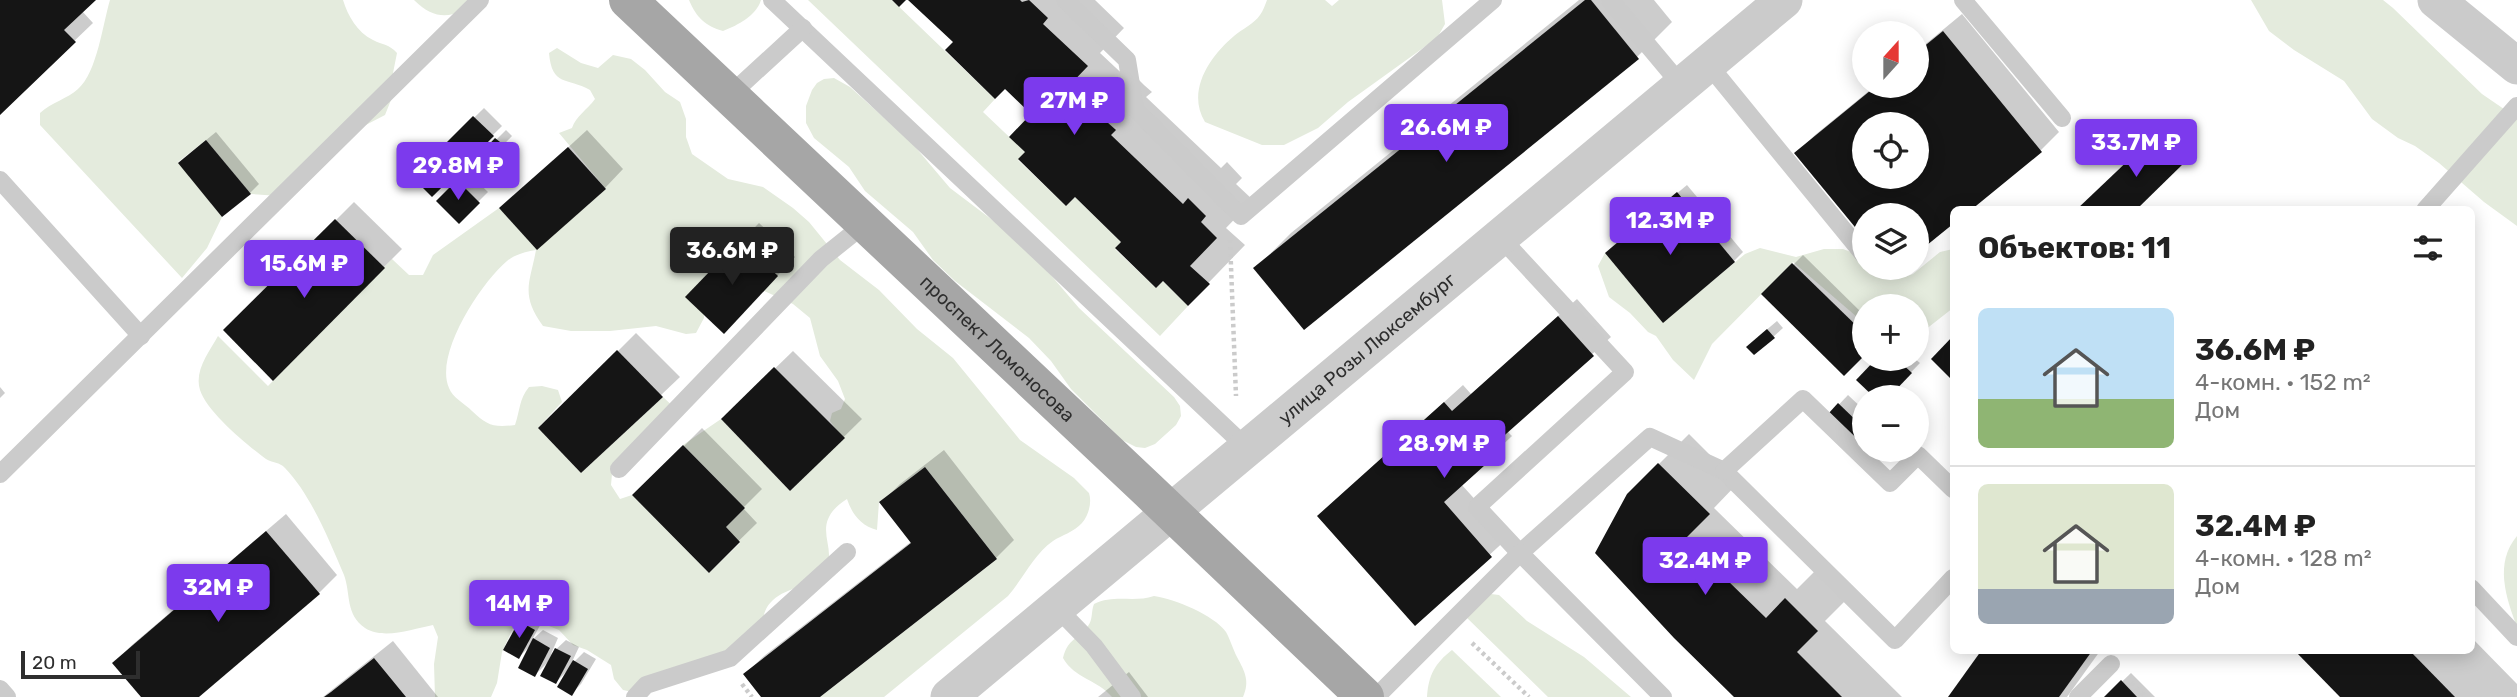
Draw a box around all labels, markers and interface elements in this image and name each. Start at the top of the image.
north arrow [1852,21,1928,98]
map controls [1852,21,1929,462]
pin: 27M ₽ [1025,78,1123,137]
text: 27M ₽ [1040,86,1108,114]
pin: 26.6M ₽ [1381,104,1511,164]
button: locate [1852,112,1929,189]
text: 26.6M ₽ [1400,113,1492,141]
pin: 33.7M ₽ [2071,120,2201,179]
text: 33.7M ₽ [2091,128,2181,156]
pin: 29.8M ₽ [393,142,523,202]
text: 29.8M ₽ [412,151,504,179]
pin: 12.3M ₽ [1605,198,1735,257]
button: layers [1852,203,1929,280]
text: 12.3M ₽ [1626,206,1714,234]
pin: 36.6M ₽ [667,228,797,287]
icon: filters [2409,229,2447,267]
text: Объектов: 11 [1978,230,2171,266]
text: 36.6M ₽ [686,236,778,264]
pin: 15.6M ₽ [239,240,369,300]
text: 15.6M ₽ [260,249,348,277]
street label: улица Розы Люксембург [1274,268,1460,429]
street label: проспект Ломоносова [915,271,1079,427]
button: + [1852,294,1929,371]
text: 36.6M ₽ [2195,332,2315,368]
icon: home [2034,336,2118,420]
text: 4-комн. · 152 m² [2195,368,2371,396]
button: − [1852,385,1929,462]
text: Дом [2195,396,2240,424]
pin: 28.9M ₽ [1379,420,1509,480]
text: 28.9M ₽ [1398,429,1490,457]
text: 32.4M ₽ [2195,508,2316,544]
icon: home [2034,512,2118,596]
pin: 32.4M ₽ [1640,538,1770,597]
text: 4-комн. · 128 m² [2195,544,2372,572]
text: 32.4M ₽ [1659,546,1751,574]
pin: 32M ₽ [169,564,267,624]
text: Дом [2195,572,2240,600]
text: 32M ₽ [183,573,253,601]
pin: 14M ₽ [470,580,568,640]
text: 14M ₽ [485,589,553,617]
scale bar [21,648,140,680]
text: 20 m [32,651,77,674]

